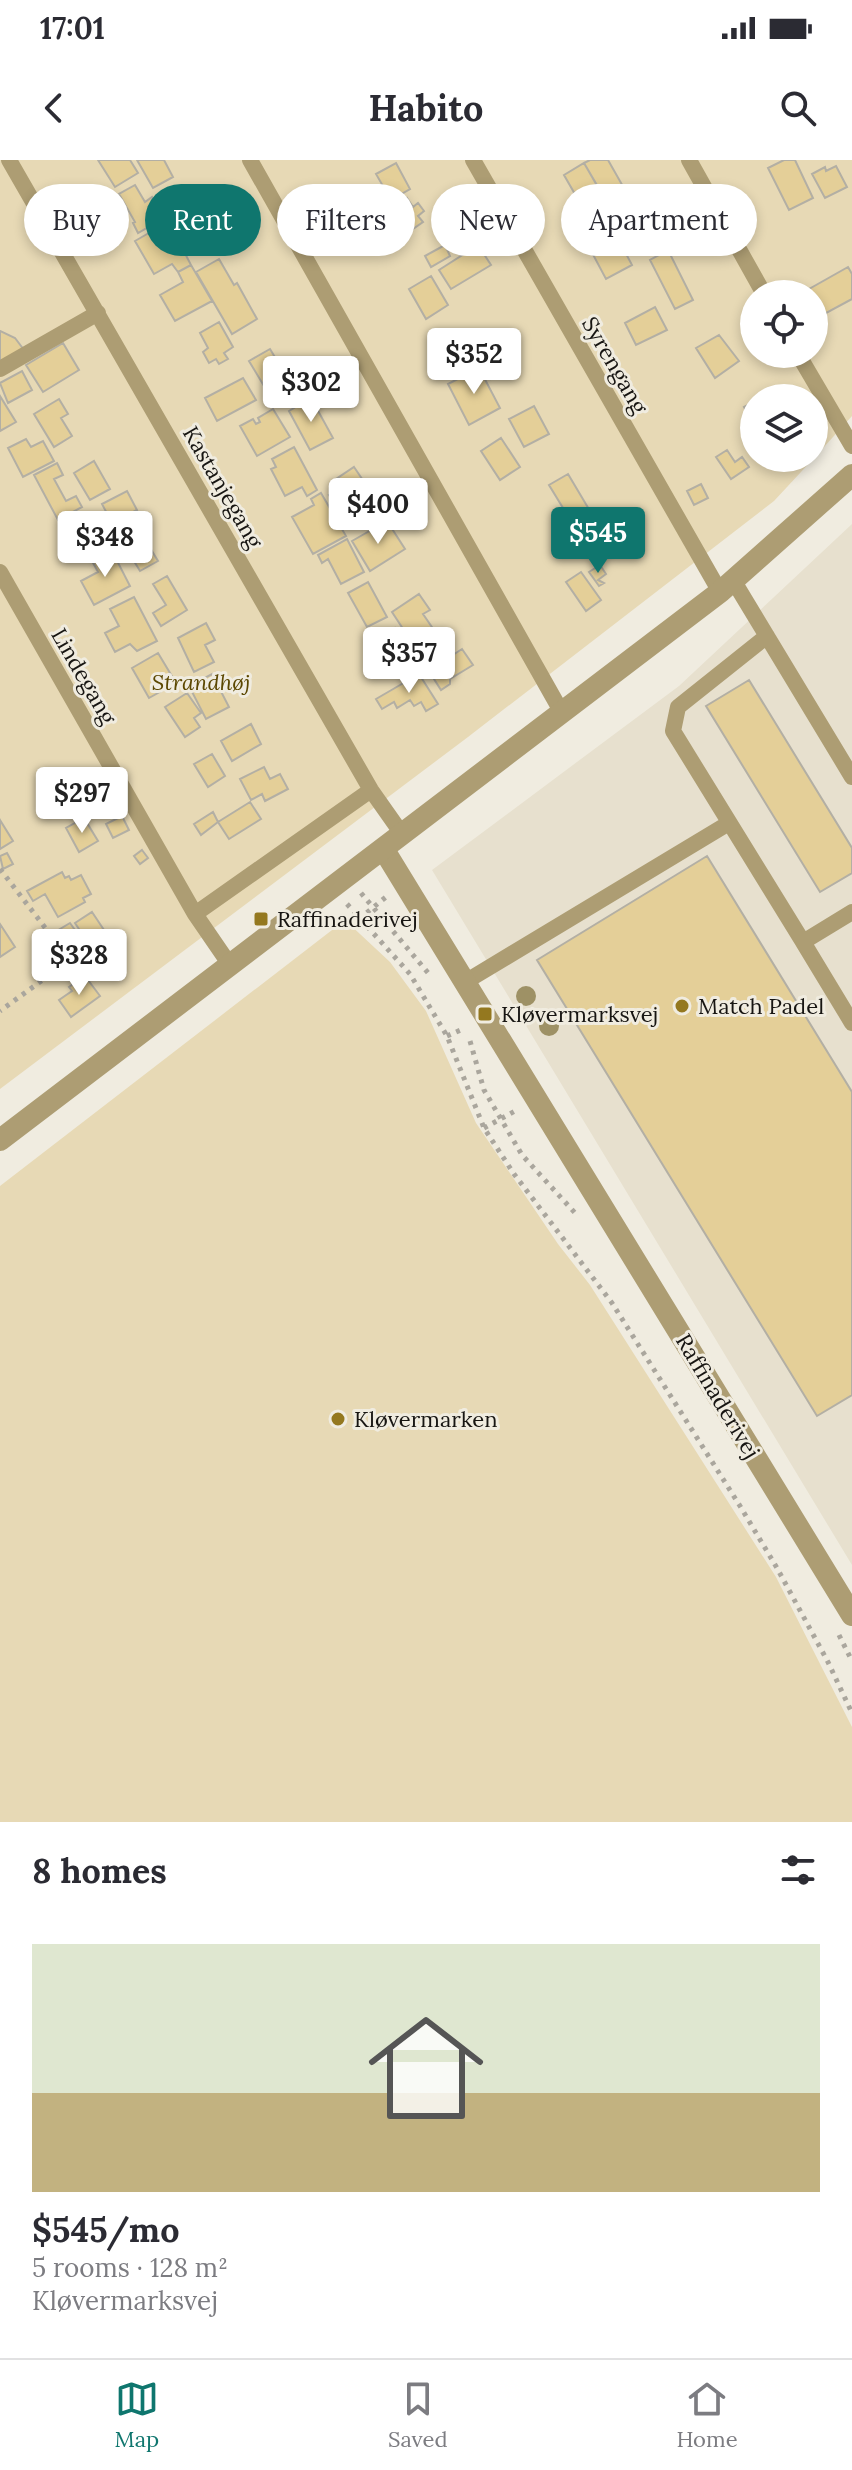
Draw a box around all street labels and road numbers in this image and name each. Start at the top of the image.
street label: Syrengang [576,311,654,419]
street label: Kastanjegang [177,421,270,554]
street label: Lindegang [45,623,123,730]
street label: Raffinaderivej [670,1328,766,1464]

